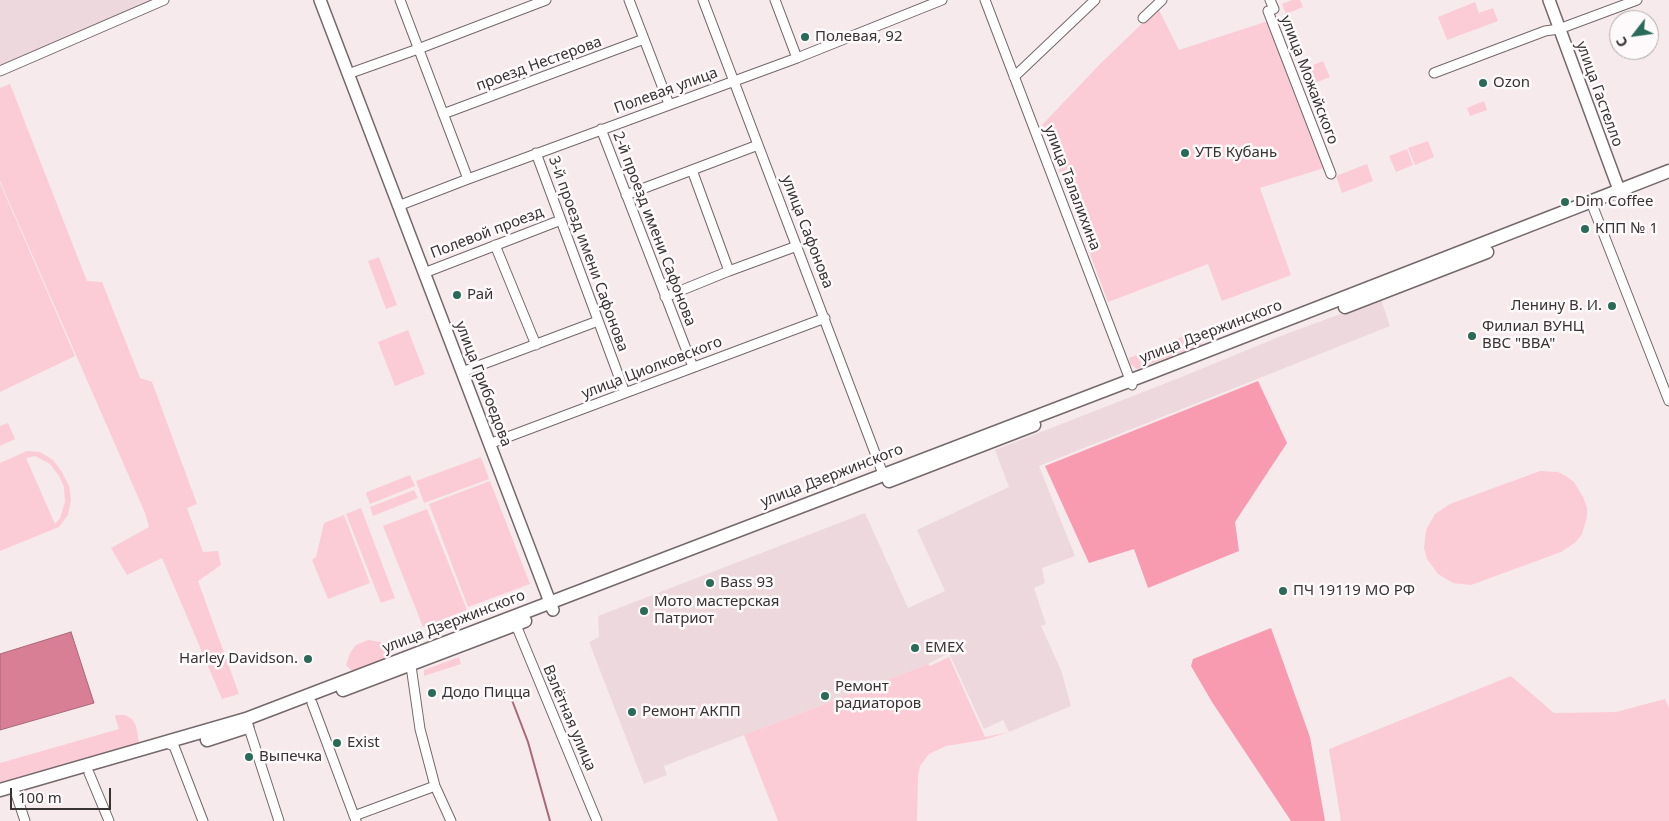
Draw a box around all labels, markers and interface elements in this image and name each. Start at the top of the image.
north arrow [1609,10,1659,60]
street label: улица Можайского [1276,13,1342,147]
place label: Полевая, 92 [815,28,903,46]
marker: Полевая, 92 [799,31,811,43]
street label: проезд Нестерова [474,33,604,95]
text: С [1611,34,1632,51]
street label: улица Гастелло [1572,39,1626,149]
street label: Полевая улица [612,64,720,118]
place label: Ozon [1493,74,1530,92]
marker: Ozon [1477,77,1489,89]
street label: улица Талалихина [1040,123,1104,253]
street label: 2-й проезд имени Сафонова [609,129,699,329]
place label: УТБ Кубань [1195,144,1277,162]
marker: УТБ Кубань [1179,147,1191,159]
street label: 3-й проезд имени Сафонова [544,154,632,354]
street label: улица Сафонова [777,173,837,291]
place label: Dim Coffee [1575,193,1654,211]
marker: Dim Coffee [1559,196,1571,208]
street label: Полевой проезд [428,203,546,263]
place label: КПП № 1 [1595,220,1658,238]
marker: КПП № 1 [1579,223,1591,235]
place label: Рай [467,286,493,304]
marker: Рай [451,289,463,301]
street label: улица Дзержинского [1137,297,1285,367]
place label: Ленину В. И. [1511,297,1602,315]
marker: Ленину В. И. [1606,300,1618,312]
place label: Филиал ВУНЦ ВВС "ВВА" [1482,318,1584,353]
street label: улица Грибоедова [451,319,515,449]
marker: Филиал ВУНЦ ВВС "ВВА" [1466,330,1478,342]
street label: улица Циолковского [579,333,725,403]
street label: улица Дзержинского [758,441,906,511]
place label: Bass 93 [720,574,774,592]
marker: Bass 93 [704,577,716,589]
place label: ПЧ 19119 МО РФ [1293,582,1415,600]
marker: ПЧ 19119 МО РФ [1277,585,1289,597]
street label: улица Дзержинского [380,587,528,657]
place label: Мото мастерская Патриот [654,593,780,628]
marker: Мото мастерская Патриот [638,605,650,617]
place label: EMEX [925,639,964,657]
marker: EMEX [909,642,921,654]
place label: Harley Davidson. [179,650,298,668]
marker: Harley Davidson. [302,653,314,665]
street label: Взлётная улица [539,662,599,774]
place label: Ремонт радиаторов [835,678,921,713]
place label: Додо Пицца [442,684,531,702]
marker: Додо Пицца [426,687,438,699]
marker: Ремонт радиаторов [819,690,831,702]
place label: Ремонт АКПП [642,703,741,721]
marker: Ремонт АКПП [626,706,638,718]
place label: Exist [347,734,380,752]
marker: Exist [331,737,343,749]
place label: Выпечка [259,748,322,766]
marker: Выпечка [243,751,255,763]
scale bar [12,778,114,810]
text: 100 m [18,787,62,807]

